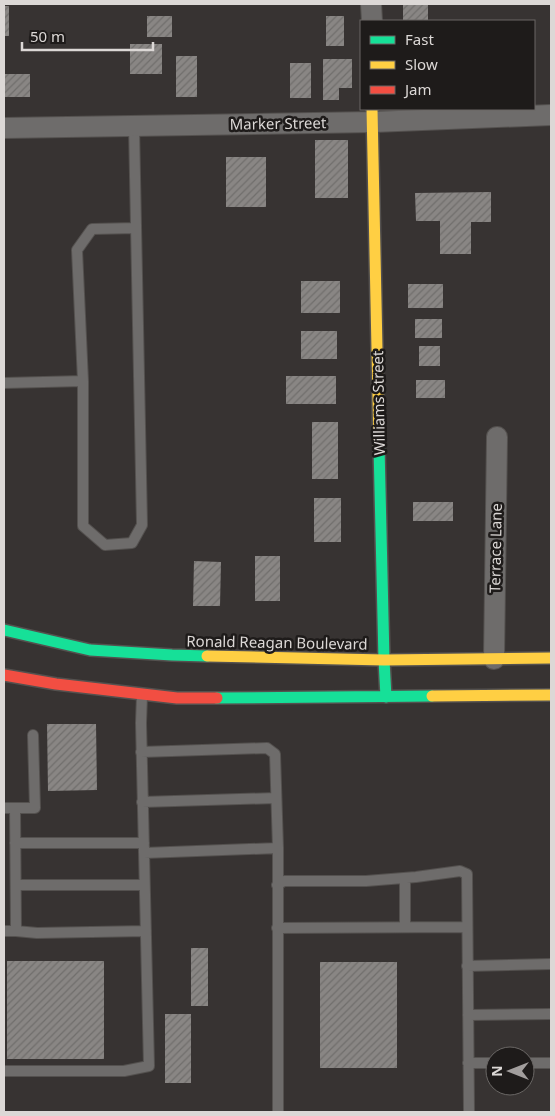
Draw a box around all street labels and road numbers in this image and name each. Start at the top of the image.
street label: Marker Street [229,112,327,134]
street label: Williams Street [367,350,389,456]
street label: Terrace Lane [484,503,506,593]
street label: Ronald Reagan Boulevard [186,630,368,654]

